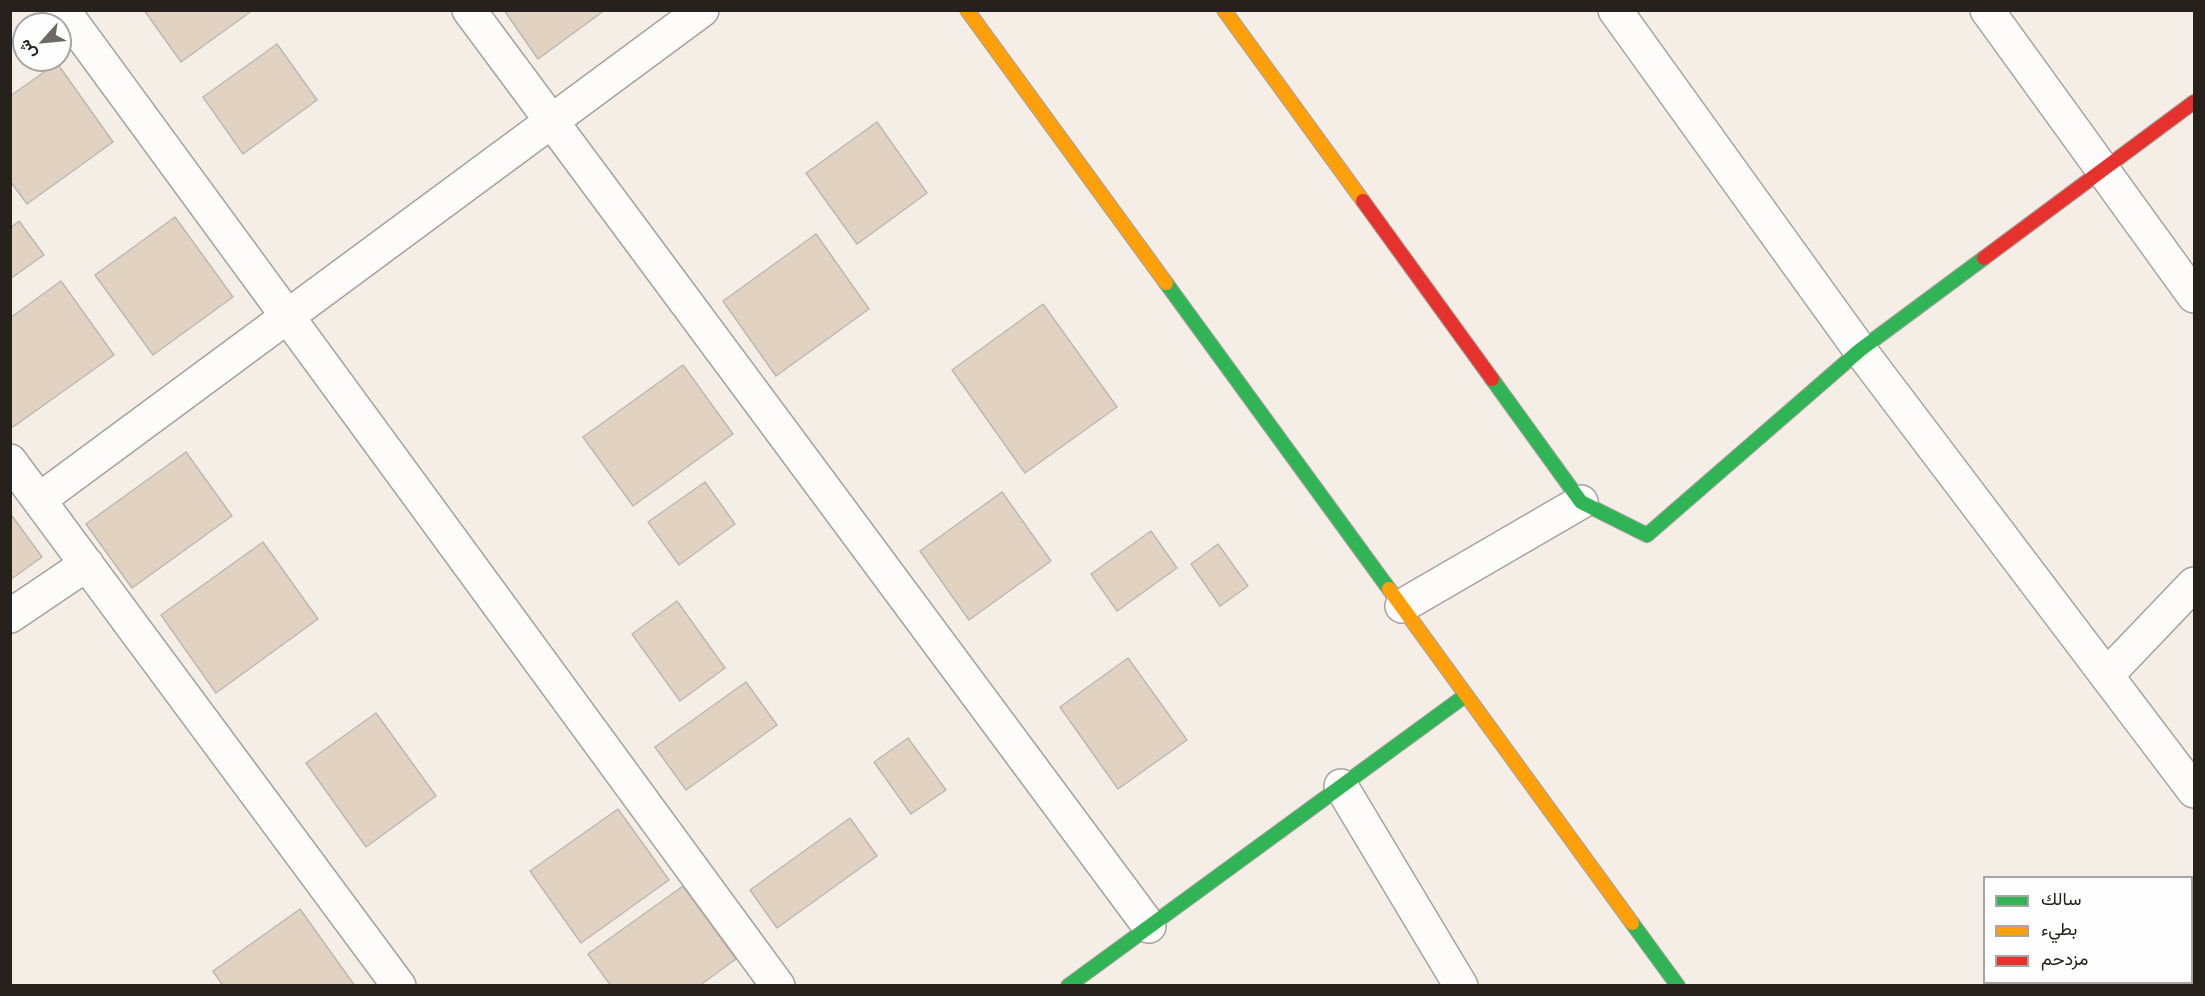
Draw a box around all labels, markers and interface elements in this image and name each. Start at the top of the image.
north arrow [12,12,72,72]
text: ش [14,37,40,62]
legend [1983,876,2193,984]
text: سالك [2041,888,2081,910]
text: بطيء [2041,918,2077,940]
text: مزدحم [2041,948,2088,970]

